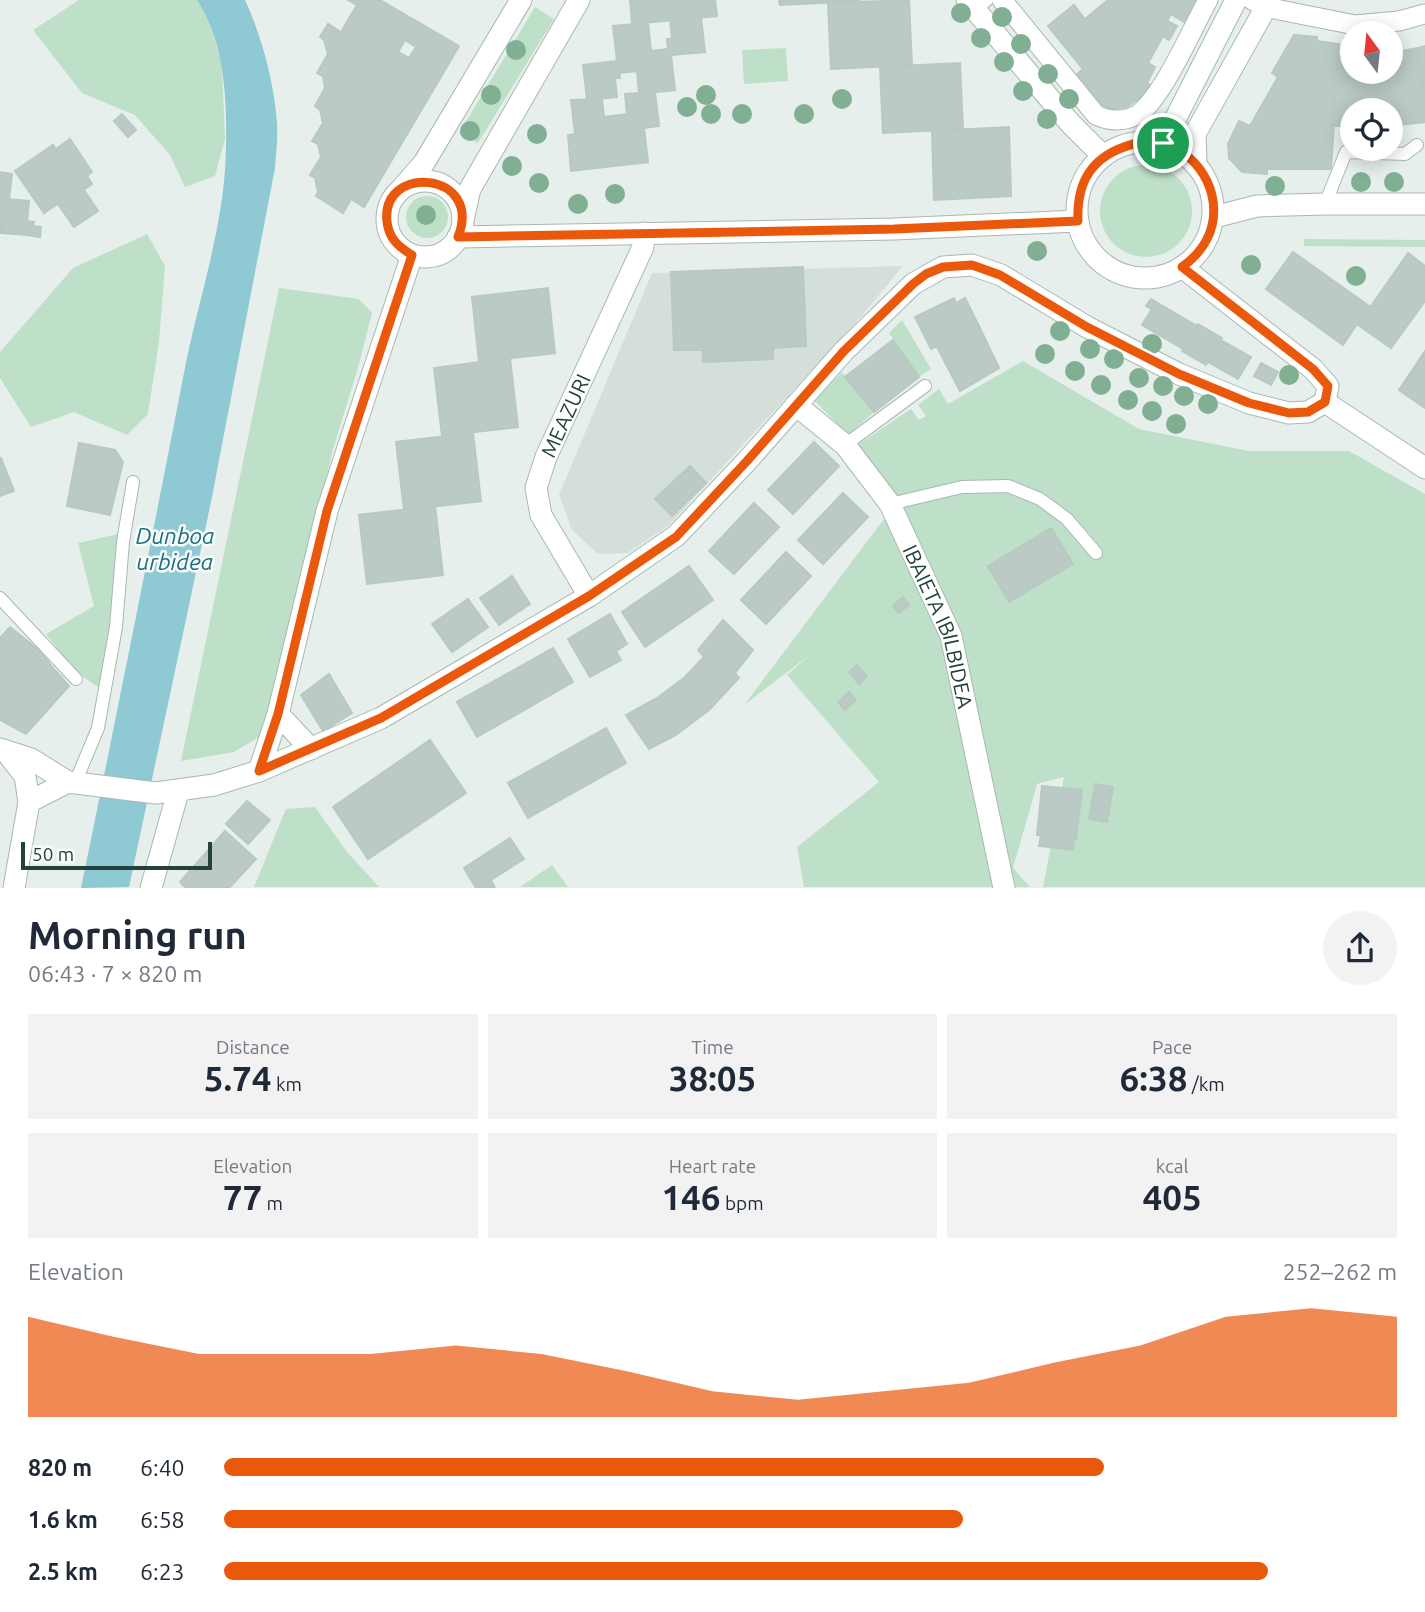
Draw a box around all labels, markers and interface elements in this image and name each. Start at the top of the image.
north arrow [1340,21,1404,84]
map controls [1340,21,1403,161]
button: locate [1340,98,1403,161]
pin [1133,113,1193,173]
icon: arrive [1144,124,1182,162]
street label: MEAZURI [536,370,595,461]
water label: Dunboa urbidea [136,523,214,574]
street label: IBAIETA IBILBIDEA [898,541,978,711]
scale bar [21,838,212,870]
text: 50 m [32,843,74,865]
button: share [1323,911,1397,985]
text: Morning run [28,914,247,956]
text: 06:43 · 7 × 820 m [28,961,202,986]
text: Distance [216,1036,290,1058]
text: Time [691,1036,734,1058]
text: Pace [1152,1036,1192,1058]
text: 5.74 [204,1058,272,1098]
text: 38:05 [669,1058,756,1098]
text: 6:38 [1120,1058,1187,1098]
text: km [272,1073,302,1095]
text: /km [1187,1073,1225,1095]
text: Elevation [213,1155,292,1177]
text: Heart rate [669,1155,756,1177]
text: kcal [1156,1155,1189,1177]
text: 77 [223,1177,262,1217]
text: 146 [661,1177,721,1217]
text: 405 [1143,1177,1202,1217]
text: m [262,1192,283,1214]
text: bpm [721,1192,764,1214]
text: Elevation [28,1259,124,1284]
text: 252–262 m [1283,1259,1397,1284]
text: 820 m [28,1455,92,1480]
text: 6:40 [140,1455,185,1480]
text: 1.6 km [28,1507,98,1532]
text: 6:58 [140,1507,185,1532]
text: 2.5 km [28,1559,98,1584]
text: 6:23 [140,1559,185,1584]

